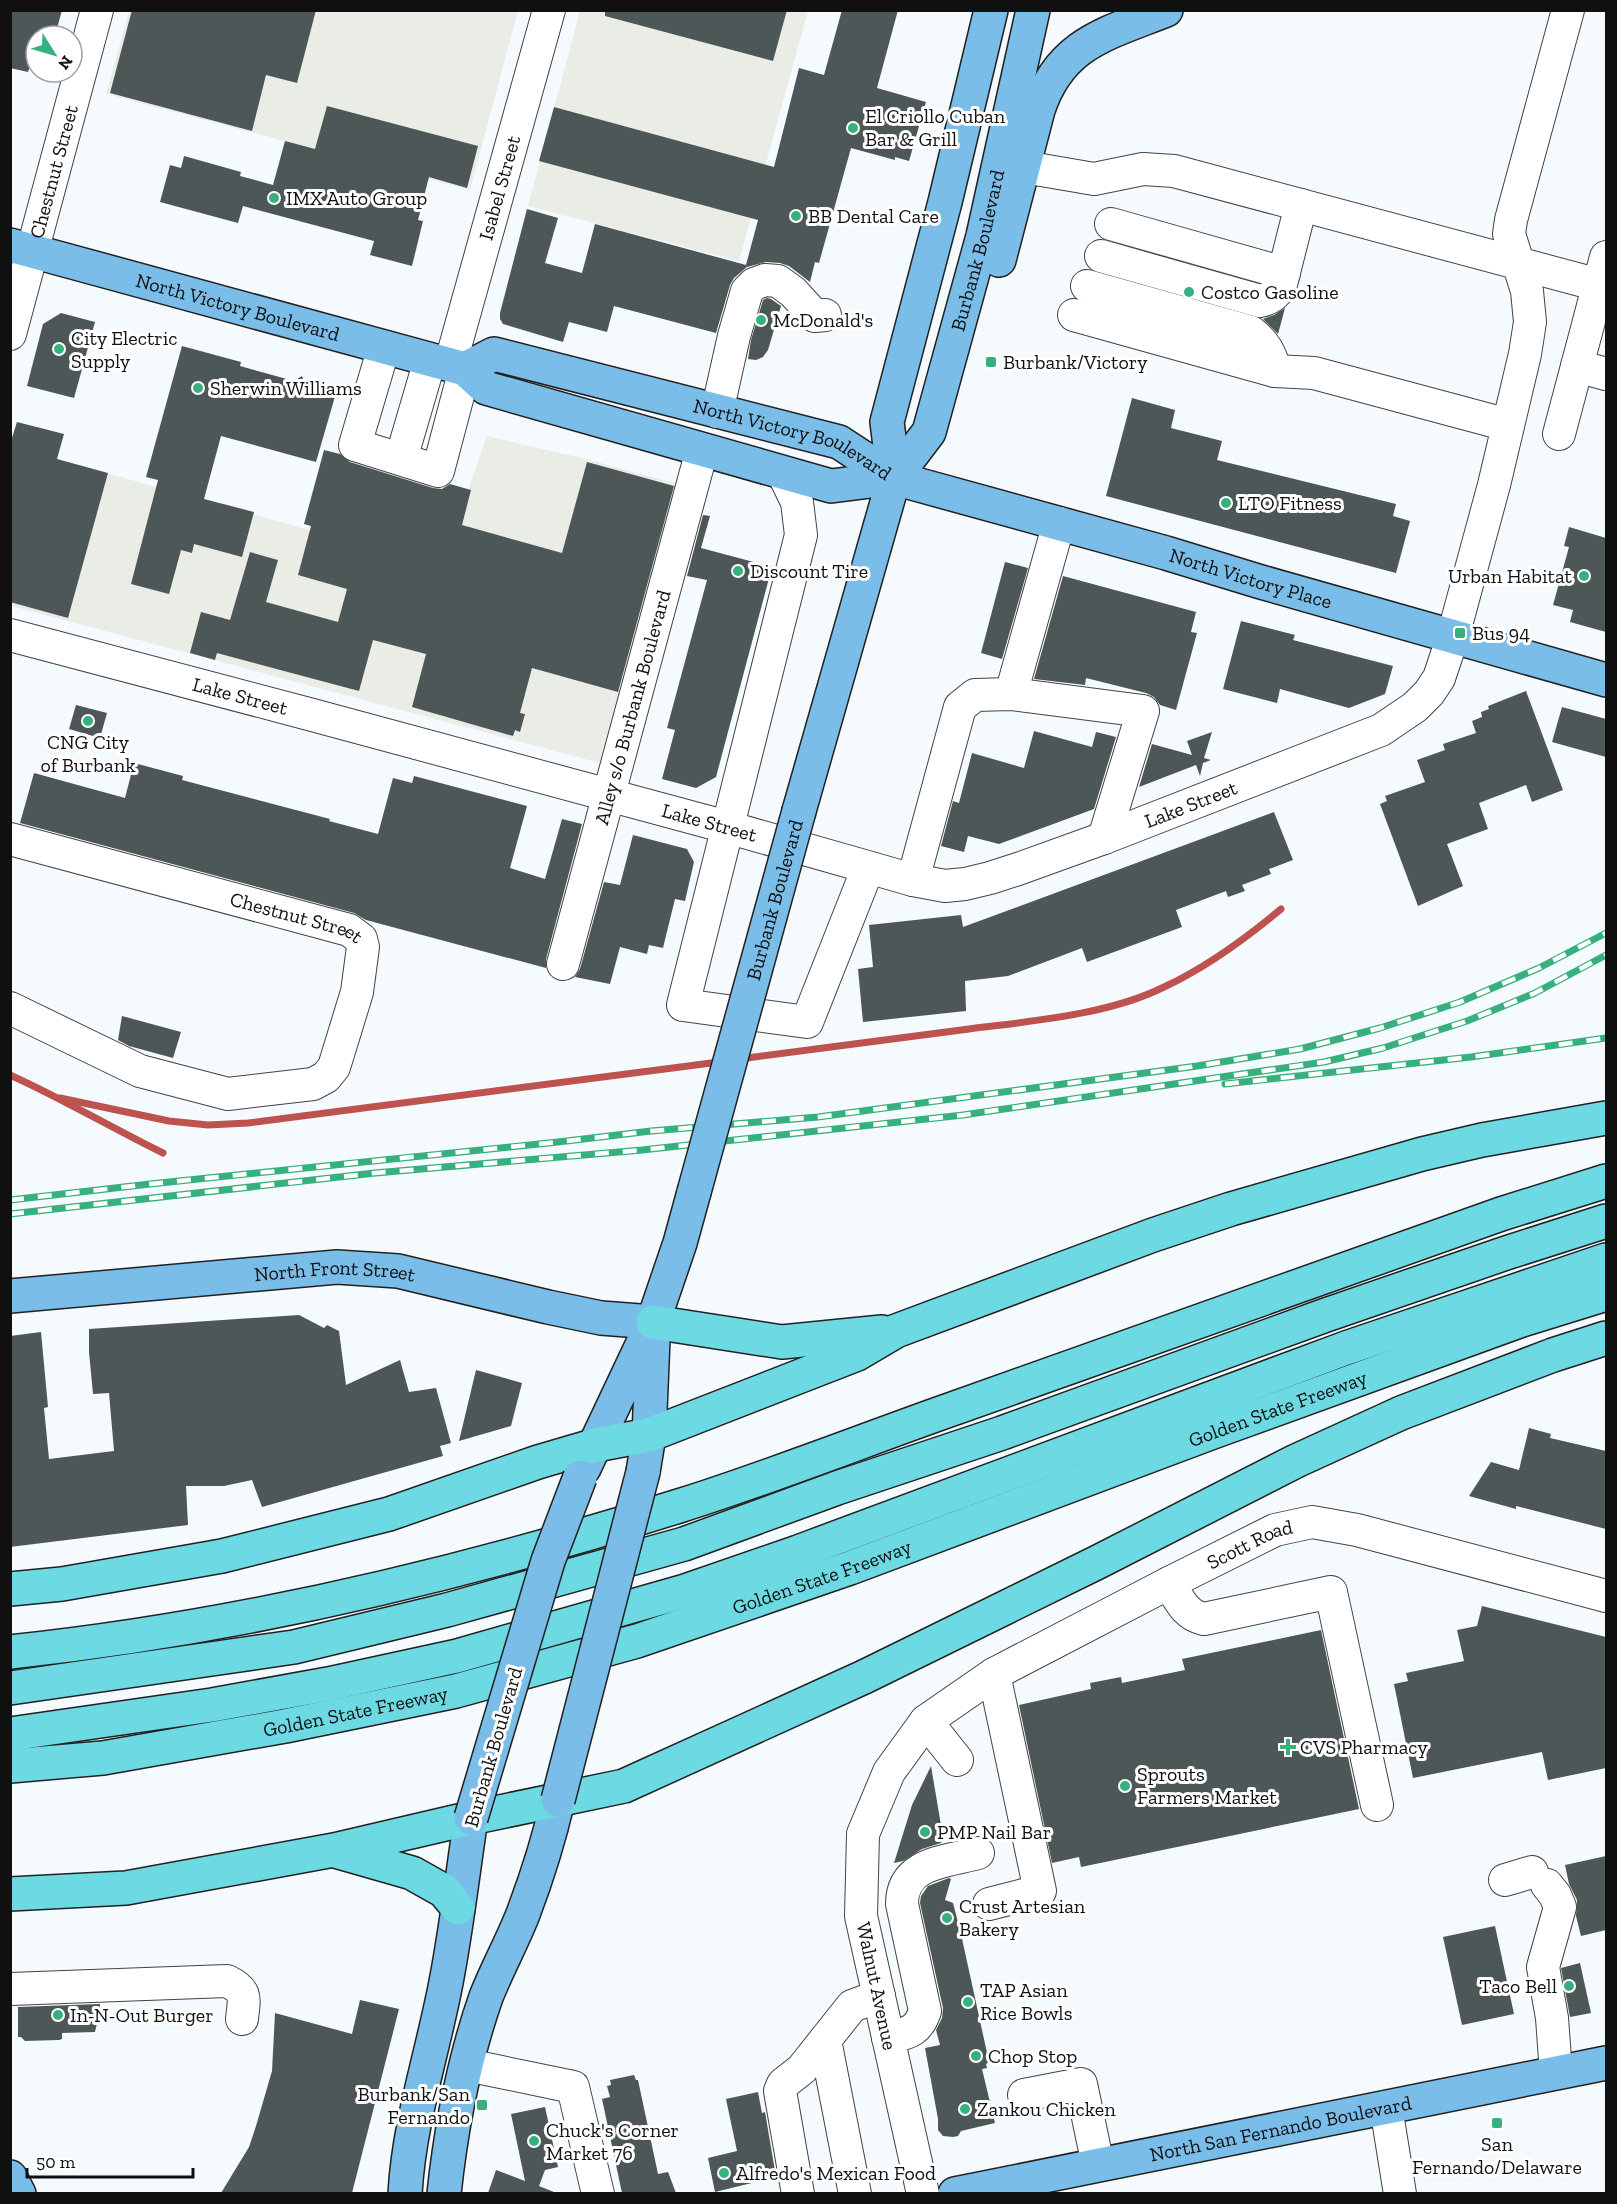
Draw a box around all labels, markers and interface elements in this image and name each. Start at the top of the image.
north arrow [24,24,84,84]
text: N [54,52,77,73]
street label: Chestnut Street [24,102,83,241]
place label: El Criollo Cuban Bar & Grill [865,104,1006,151]
marker: El Criollo Cuban Bar & Grill [846,121,860,135]
street label: Isabel Street [473,132,526,243]
street label: Burbank Boulevard [945,168,1009,334]
place label: IMX Auto Group [286,186,427,210]
marker: IMX Auto Group [267,191,281,205]
place label: BB Dental Care [808,204,939,228]
marker: BB Dental Care [789,209,803,223]
street label: North Victory Boulevard [133,268,342,346]
place label: Costco Gasoline [1201,280,1339,304]
marker: Costco Gasoline [1182,285,1196,299]
place label: McDonald's [773,308,873,332]
marker: McDonald's [754,313,768,327]
place label: City Electric Supply [71,326,178,373]
marker: City Electric Supply [52,342,66,356]
place label: Burbank/Victory [1003,350,1148,374]
marker: Burbank/Victory [984,355,998,369]
place label: Sherwin Williams [210,376,362,400]
marker: Sherwin Williams [191,381,205,395]
street label: North Victory Boulevard [691,393,896,485]
place label: LTO Fitness [1238,491,1342,515]
marker: LTO Fitness [1219,496,1233,510]
street label: North Victory Place [1167,543,1335,614]
place label: Discount Tire [750,559,868,583]
marker: Discount Tire [731,564,745,578]
place label: Urban Habitat [1448,564,1573,588]
marker: Urban Habitat [1577,569,1591,583]
street label: Alley s/o Burbank Boulevard [589,587,676,827]
place label: Bus 94 [1472,621,1530,645]
marker: Bus 94 [1453,626,1467,640]
street label: Lake Street [190,672,291,720]
marker: CNG City of Burbank [81,714,95,728]
place label: CNG City of Burbank [40,730,136,777]
street label: Lake Street [1141,775,1241,833]
street label: Lake Street [659,798,760,847]
street label: Burbank Boulevard [741,817,808,983]
street label: Chestnut Street [228,887,368,949]
street label: North Front Street [253,1255,418,1287]
street label: Golden State Freeway [1185,1365,1371,1452]
street label: Scott Road [1203,1515,1295,1574]
street label: Golden State Freeway [729,1534,915,1619]
street label: Burbank Boulevard [459,1664,527,1830]
street label: Golden State Freeway [261,1681,451,1742]
place label: CVS Pharmacy [1300,1735,1429,1759]
marker: CVS Pharmacy [1281,1740,1295,1754]
place label: Sprouts Farmers Market [1137,1762,1277,1809]
marker: Sprouts Farmers Market [1118,1779,1132,1793]
place label: PMP Nail Bar [937,1820,1051,1844]
marker: PMP Nail Bar [918,1825,932,1839]
place label: Crust Artesian Bakery [959,1894,1086,1941]
marker: Crust Artesian Bakery [940,1911,954,1925]
street label: Walnut Avenue [852,1920,902,2052]
place label: Taco Bell [1479,1974,1557,1998]
place label: TAP Asian Rice Bowls [980,1978,1072,2025]
marker: Taco Bell [1562,1979,1576,1993]
marker: TAP Asian Rice Bowls [961,1995,975,2009]
place label: In-N-Out Burger [70,2003,214,2027]
marker: In-N-Out Burger [51,2008,65,2022]
place label: Chop Stop [988,2044,1077,2068]
marker: Chop Stop [969,2049,983,2063]
place label: Burbank/San Fernando [358,2082,471,2129]
street label: North San Fernando Boulevard [1147,2090,1414,2167]
place label: Zankou Chicken [977,2097,1116,2121]
marker: Burbank/San Fernando [475,2098,489,2112]
marker: Zankou Chicken [958,2102,972,2116]
marker: San Fernando/Delaware [1490,2116,1504,2130]
place label: Chuck's Corner Market 76 [546,2118,679,2165]
place label: San Fernando/Delaware [1412,2132,1582,2179]
marker: Chuck's Corner Market 76 [527,2134,541,2148]
scale bar [27,2141,194,2179]
text: 50 m [36,2151,76,2173]
place label: Alfredo's Mexican Food [736,2161,936,2185]
marker: Alfredo's Mexican Food [717,2166,731,2180]

